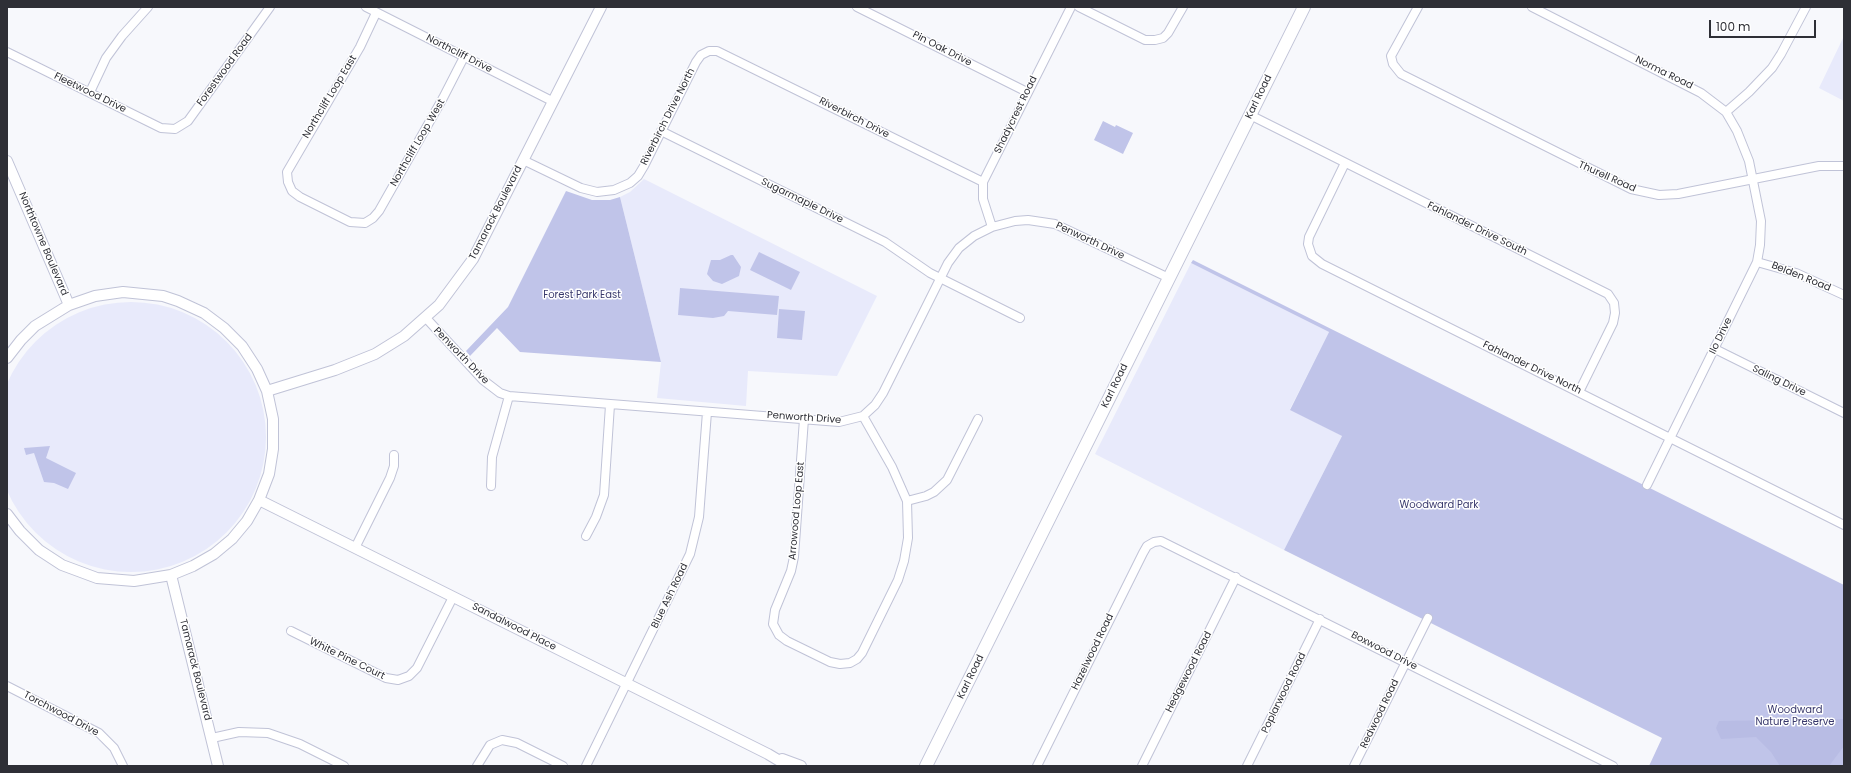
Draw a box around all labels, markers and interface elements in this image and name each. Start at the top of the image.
scale bar [1711,12,1818,38]
text: 100 m [1716,18,1750,35]
street label: Pin Oak Drive [910,29,974,69]
street label: Forestwood Road [195,31,255,109]
street label: Northcliff Drive [424,32,494,76]
street label: Northcliff Loop East [300,53,360,141]
street label: Norma Road [1633,54,1695,92]
street label: Riverbirch Drive North [638,67,698,167]
street label: Fleetwood Drive [52,70,128,116]
street label: Karl Road [1243,73,1275,121]
street label: Shadycrest Road [992,74,1040,156]
street label: Riverbirch Drive [817,95,891,141]
street label: Northcliff Loop West [388,97,448,189]
street label: Thurell Road [1576,159,1638,195]
street label: Tamarack Boulevard [467,164,525,262]
street label: Sugarmaple Drive [759,176,845,226]
street label: Northtowne Boulevard [16,190,70,298]
street label: Fahlander Drive South [1425,200,1529,258]
street label: Penworth Drive [1054,220,1126,262]
street label: Belden Road [1770,260,1832,294]
park label: Forest Park East [543,289,621,301]
street label: Ilo Drive [1707,316,1735,356]
street label: Penworth Drive [431,325,491,387]
street label: Fahlander Drive North [1481,339,1583,397]
street label: Karl Road [1099,362,1131,410]
street label: Saling Drive [1750,363,1808,399]
street label: Penworth Drive [766,409,842,427]
street label: Arrowood Loop East [787,461,807,561]
park label: Woodward Park [1400,499,1478,511]
street label: Blue Ash Road [649,562,691,630]
street label: Sandalwood Place [470,601,558,653]
street label: Hazelwood Road [1069,612,1117,692]
street label: Tamarack Boulevard [177,618,213,722]
street label: Boxwood Drive [1349,629,1419,673]
street label: Hedgewood Road [1163,630,1215,714]
street label: White Pine Court [307,636,387,682]
street label: Poplarwood Road [1259,651,1309,735]
street label: Karl Road [955,653,987,701]
street label: Redwood Road [1358,677,1402,751]
street label: Torchwood Drive [21,689,101,739]
park label: Woodward Nature Preserve [1755,704,1835,728]

